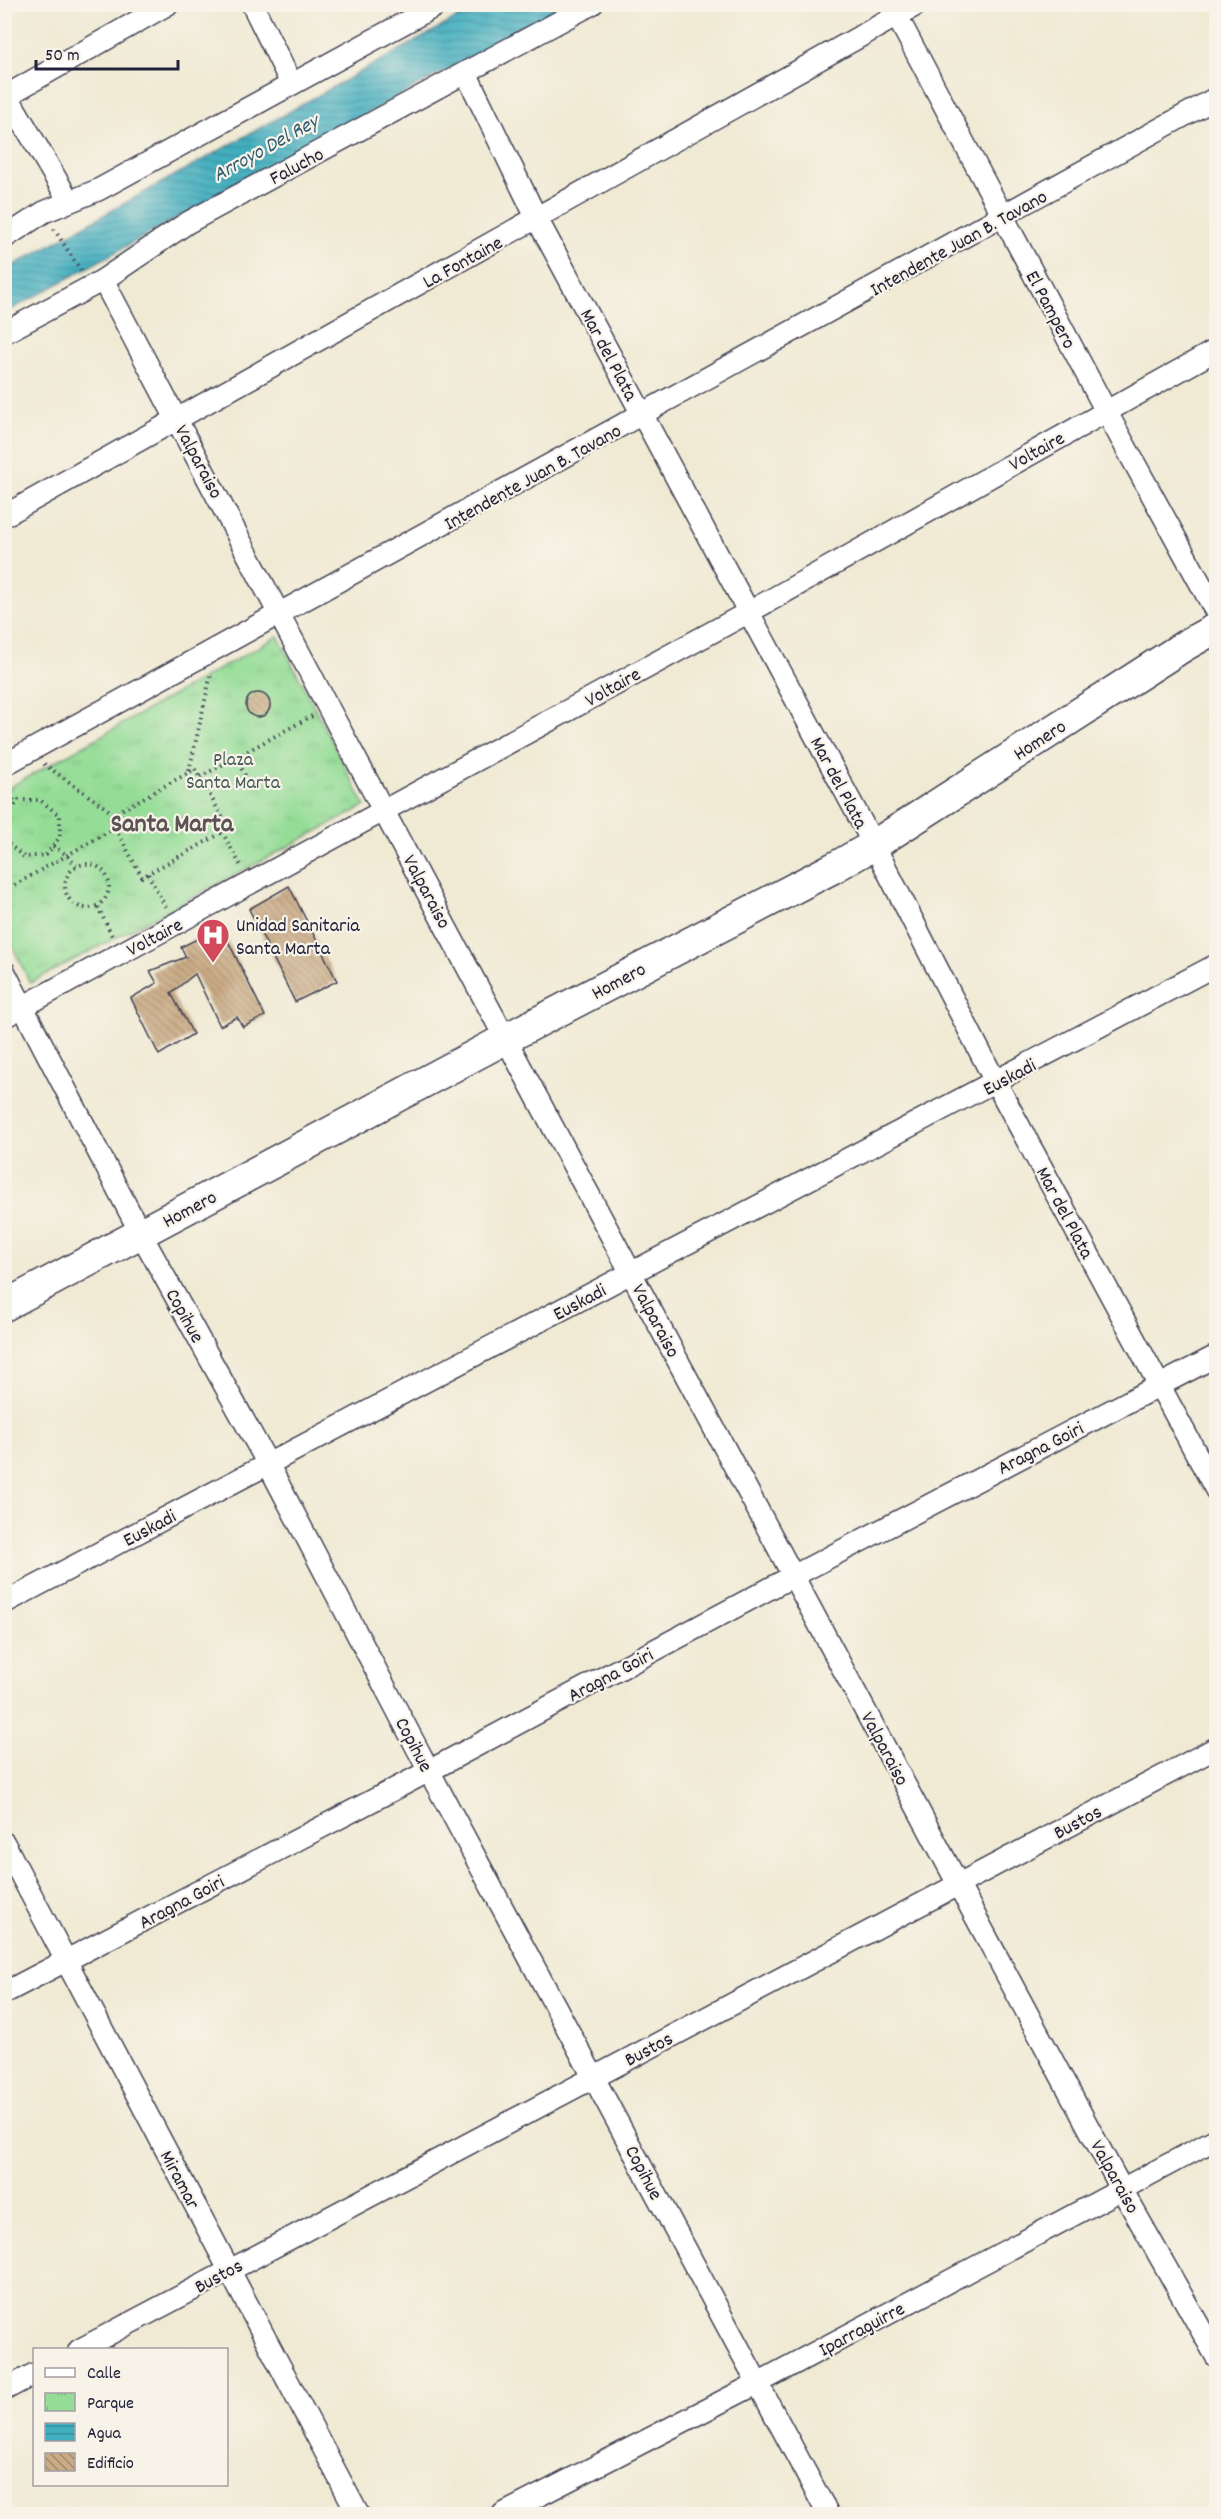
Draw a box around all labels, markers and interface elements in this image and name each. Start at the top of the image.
scale bar [36,33,178,71]
text: 50 m [45,44,80,69]
water label: Arroyo Del Rey [208,107,327,191]
street label: Falucho [265,142,330,194]
street label: Intendente Juan B. Tavano [866,184,1053,305]
street label: La Fontaine [418,230,509,297]
street label: El Pampero [1017,266,1082,355]
street label: Mar del Plata [571,304,644,407]
street label: Intendente Juan B. Tavano [440,418,627,539]
street label: Valparaiso [166,420,229,504]
street label: Voltaire [1004,426,1071,479]
street label: Voltaire [580,662,647,715]
street label: Homero [1009,714,1073,769]
street label: Mar del Plata [801,732,874,835]
park label: Plaza Santa Marta [186,747,281,798]
district label: Santa Marta [111,807,234,844]
street label: Valparaiso [394,850,457,934]
street label: Voltaire [122,912,189,965]
place label: Unidad Sanitaria Santa Marta [236,913,360,964]
hospital icon: Unidad Sanitaria Santa Marta [195,917,231,964]
street label: Homero [587,957,652,1009]
street label: Euskadi [979,1053,1042,1104]
street label: Mar del Plata [1027,1162,1100,1265]
street label: Homero [158,1185,223,1237]
street label: Euskadi [549,1278,612,1329]
street label: Valparaiso [623,1279,686,1363]
street label: Copihue [157,1284,210,1349]
street label: Aragna Goiri [993,1416,1090,1483]
street label: Euskadi [119,1504,182,1555]
street label: Aragna Goiri [564,1642,660,1711]
street label: Valparaiso [852,1707,915,1791]
street label: Copihue [386,1713,438,1778]
street label: Bustos [1049,1799,1108,1848]
street label: Aragna Goiri [135,1869,231,1938]
street label: Bustos [620,2026,679,2075]
street label: Valparaiso [1082,2136,1145,2219]
street label: Copihue [616,2141,668,2206]
street label: Miramar [151,2146,206,2215]
street label: Bustos [190,2253,249,2302]
street label: Iparraguirre [814,2296,911,2365]
legend [33,2348,228,2486]
text: Calle [87,2362,121,2387]
text: Parque [87,2392,134,2417]
text: Agua [87,2422,121,2447]
text: Edificio [87,2452,134,2477]

